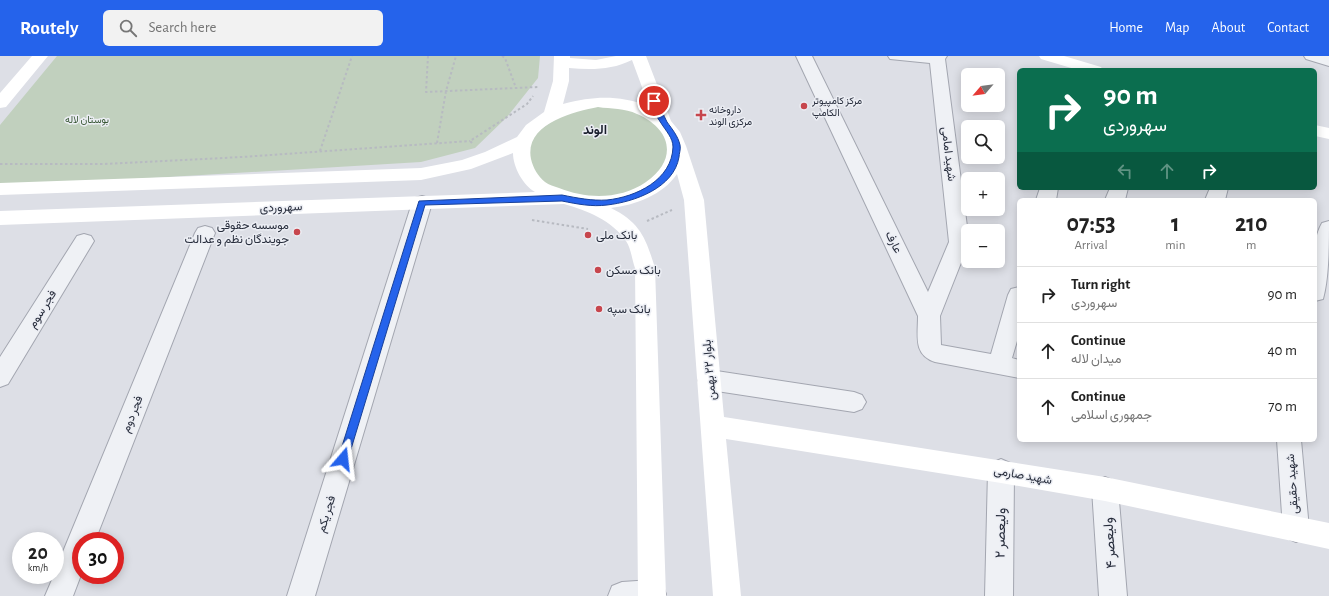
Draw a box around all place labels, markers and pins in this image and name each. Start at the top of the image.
pin [637,84,671,118]
place label: مرکز کامپیوتر الکامپ [811,96,862,120]
marker: مرکز کامپیوتر الکامپ [799,101,809,111]
place label: داروخانه مرکزی الوند [709,105,752,128]
marker: داروخانه مرکزی الوند [696,110,706,120]
place label: موسسه حقوقی جویندگان نظم و عدالت [185,219,289,247]
marker: موسسه حقوقی جویندگان نظم و عدالت [292,227,302,237]
place label: بانک ملی [596,229,637,243]
marker: بانک ملی [583,230,593,240]
place label: بانک مسکن [606,264,661,278]
marker: بانک مسکن [593,265,603,275]
place label: بانک سپه [607,303,650,317]
marker: بانک سپه [594,304,604,314]

